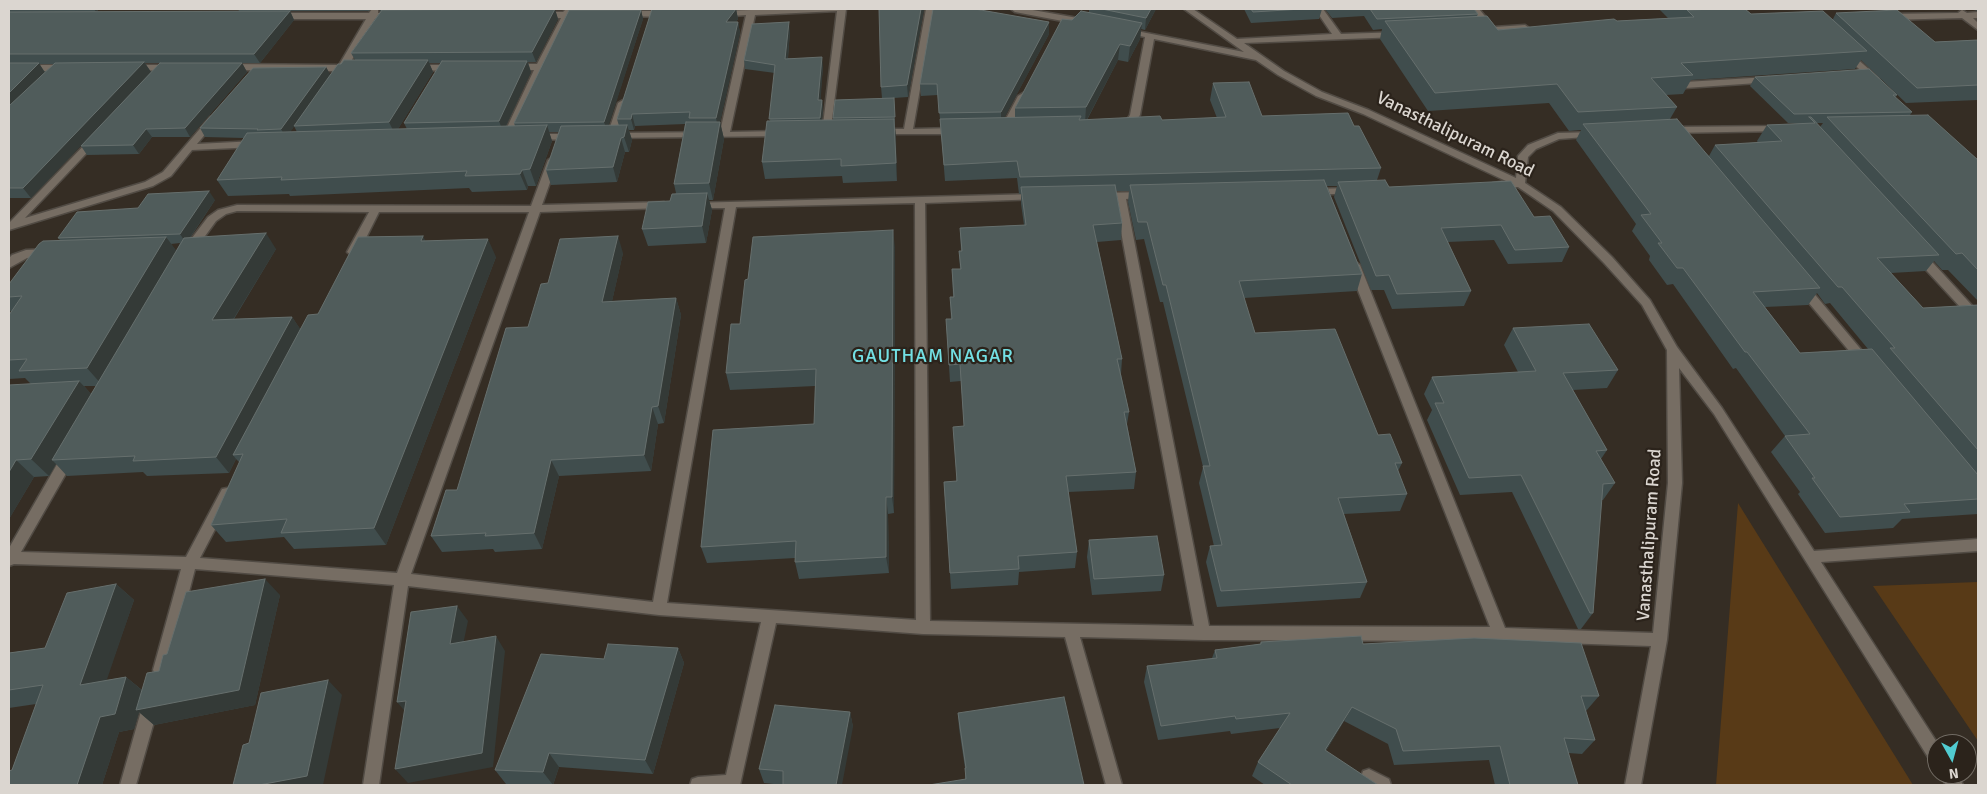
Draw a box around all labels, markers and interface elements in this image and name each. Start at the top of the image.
street label: Vanasthalipuram Road [1373,87,1537,183]
district label: GAUTHAM NAGAR [850,346,1016,368]
street label: Vanasthalipuram Road [1633,448,1667,622]
north arrow [1927,734,1977,784]
text: N [1948,764,1960,782]

